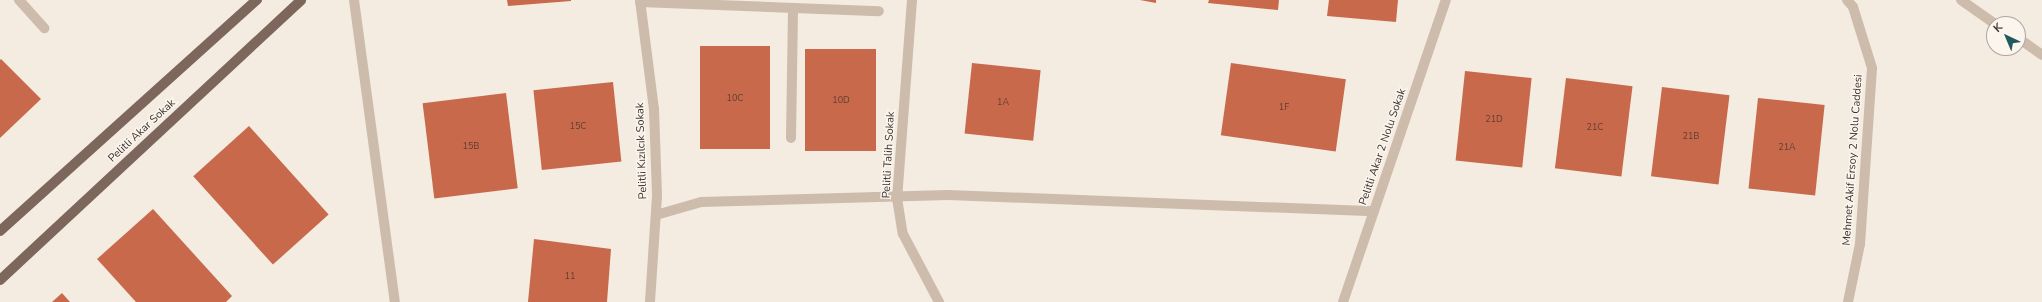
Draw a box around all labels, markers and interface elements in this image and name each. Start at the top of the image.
north arrow [1986,16,2026,56]
text: K [1990,20,2006,36]
street label: Mehmet Akif Ersoy 2 Nolu Caddesi [1840,74,1866,246]
street label: Pelitli Akar 2 Nolu Sokak [1357,87,1409,207]
house number: 10C [727,93,743,103]
house number: 10D [832,95,850,105]
street label: Pelitli Akar Sokak [106,97,178,165]
house number: 1A [997,97,1009,107]
street label: Pelitli Kızılcık Sokak [634,102,650,200]
house number: 1F [1279,102,1289,112]
street label: Pelitli Talih Sokak [880,111,898,199]
house number: 21D [1485,114,1503,124]
house number: 15C [570,121,586,131]
house number: 21C [1587,122,1603,132]
house number: 21B [1683,131,1699,141]
house number: 15B [463,141,479,151]
house number: 21A [1778,142,1796,152]
house number: 11 [565,271,575,281]

